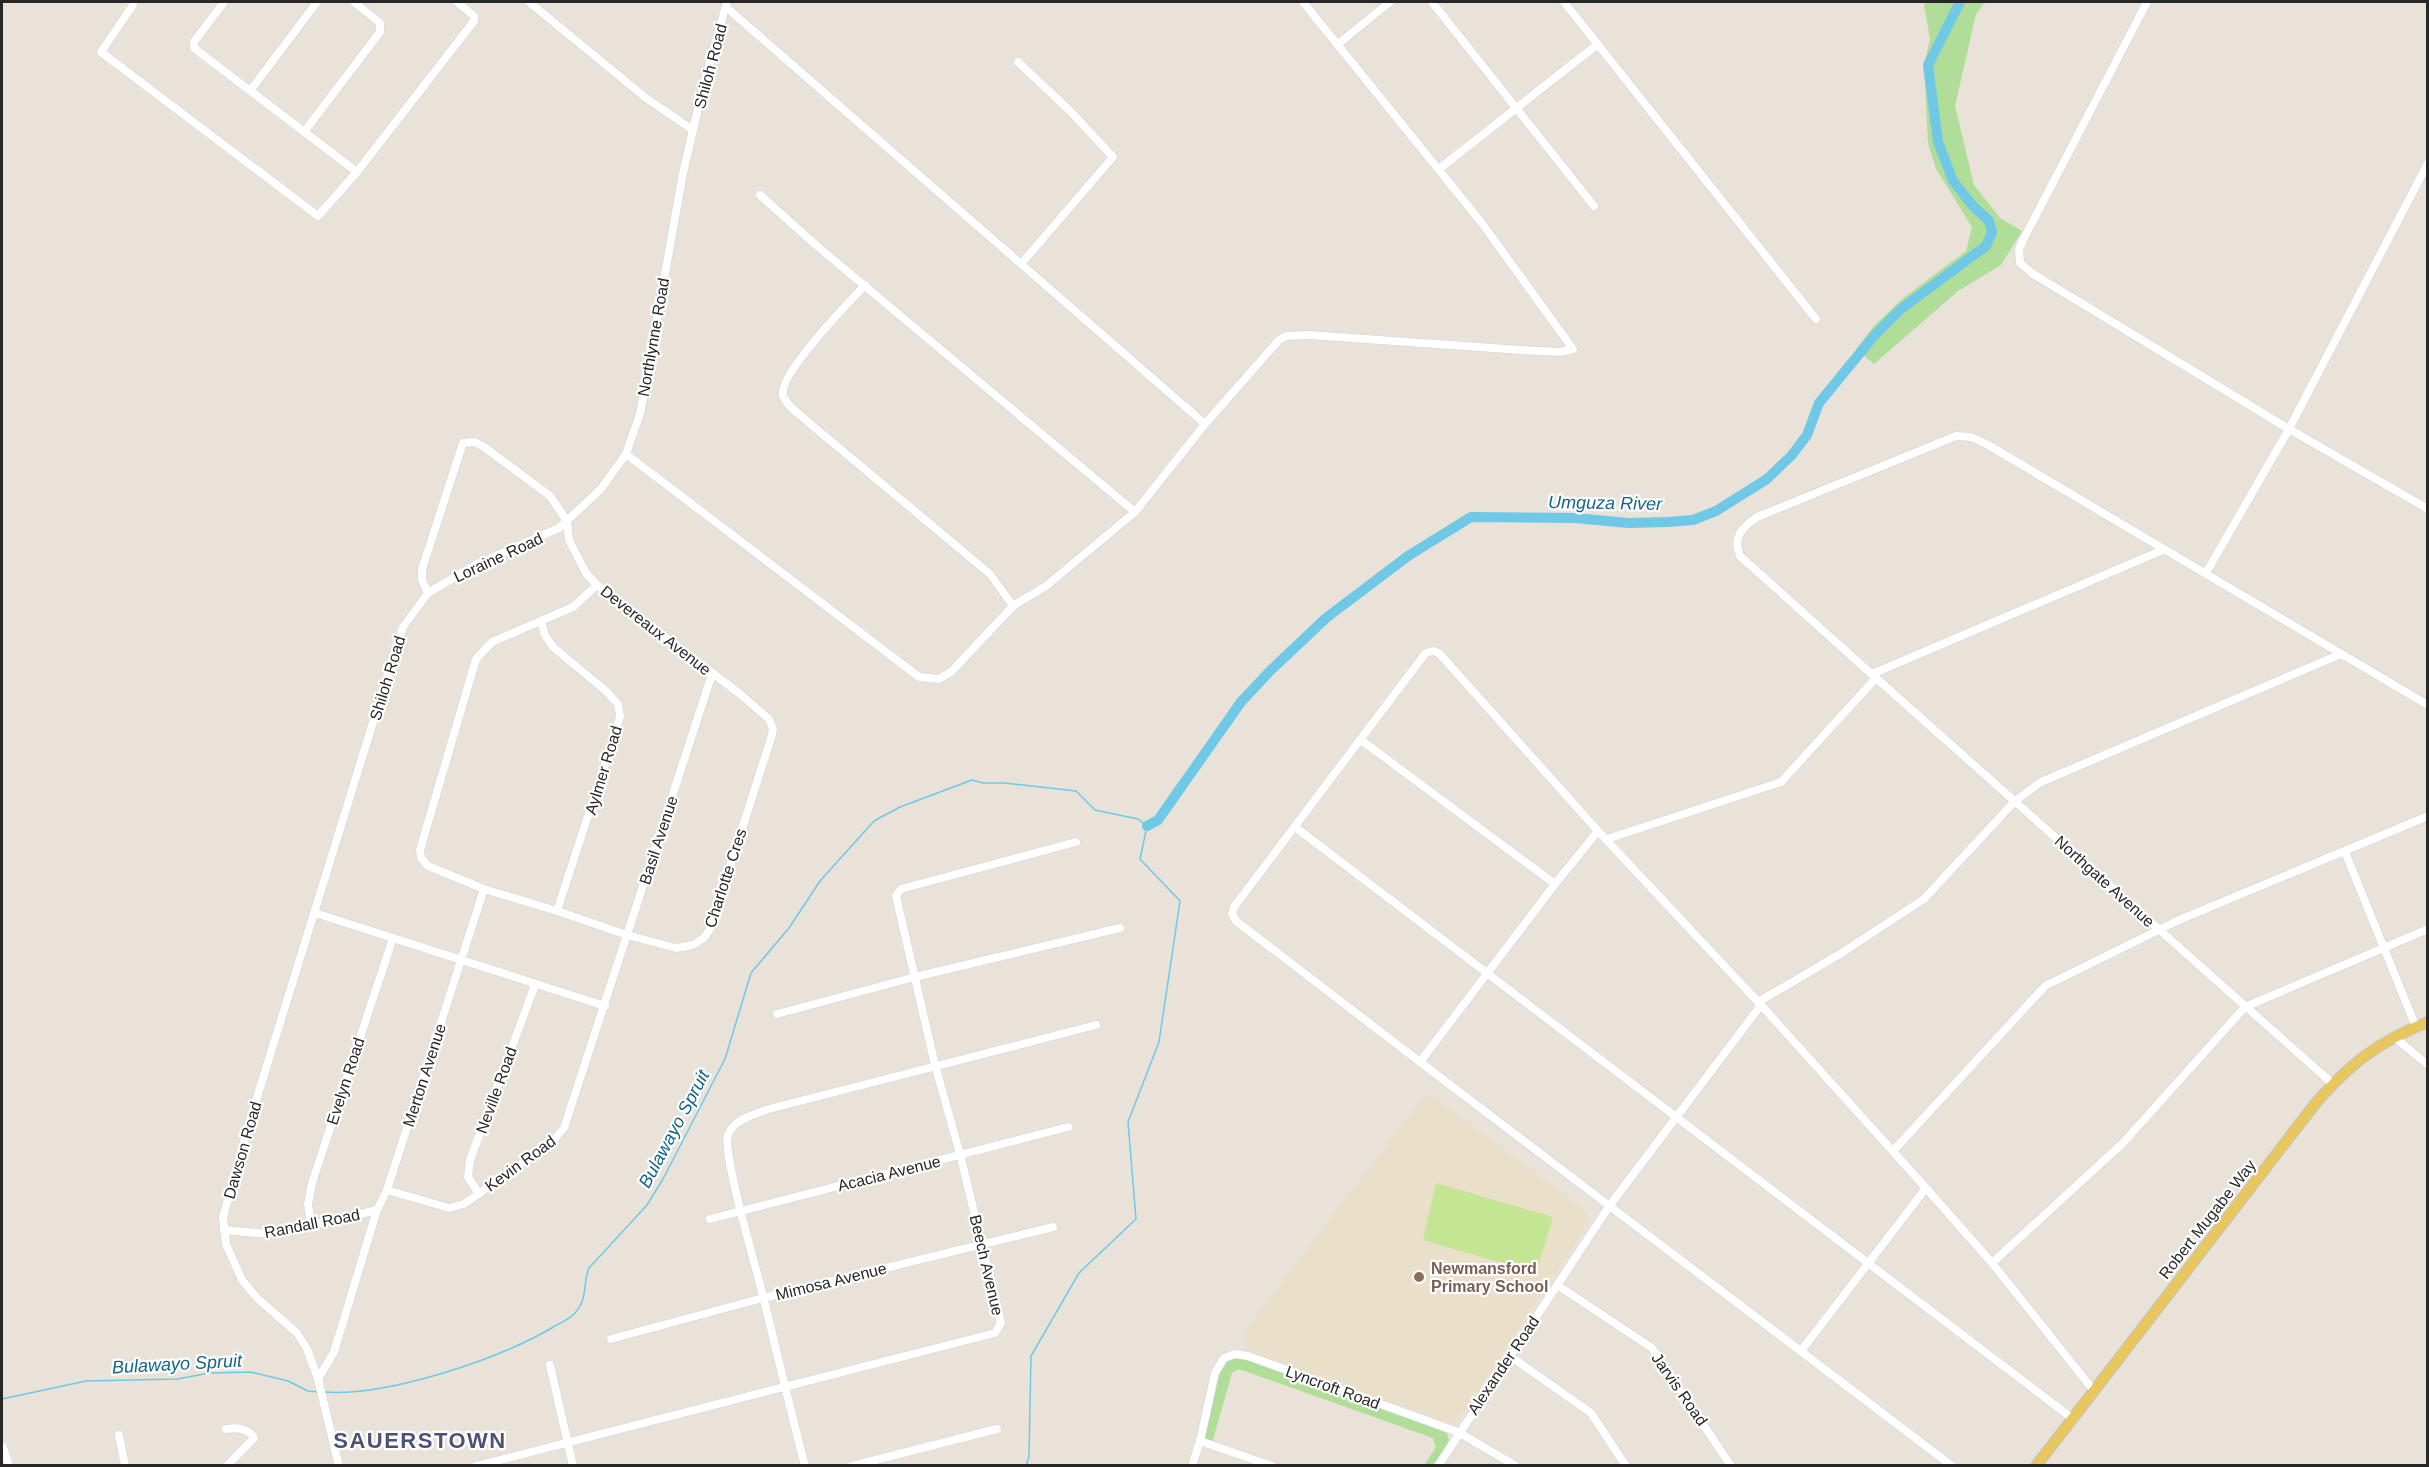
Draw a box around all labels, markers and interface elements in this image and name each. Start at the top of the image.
street label: Shiloh Road [691,22,730,110]
street label: Northlynne Road [635,276,672,398]
water label: Umguza River [1548,492,1663,514]
street label: Loraine Road [451,529,545,585]
street label: Devereaux Avenue [597,582,714,679]
street label: Shiloh Road [367,634,408,722]
street label: Aylmer Road [582,724,625,817]
street label: Basil Avenue [636,794,681,887]
street label: Charlotte Cres [701,826,749,930]
street label: Northgate Avenue [2051,832,2158,931]
street label: Merton Avenue [400,1021,449,1129]
street label: Evelyn Road [323,1035,368,1127]
street label: Neville Road [473,1045,520,1136]
water label: Bulawayo Spruit [635,1066,714,1191]
street label: Dawson Road [220,1099,265,1201]
street label: Kevin Road [482,1132,559,1195]
street label: Acacia Avenue [836,1152,942,1195]
street label: Robert Mugabe Way [2156,1156,2259,1282]
street label: Randall Road [263,1206,361,1241]
street label: Beech Avenue [967,1213,1006,1317]
street label: Mimosa Avenue [774,1259,888,1303]
place label: Newmansford Primary School [1431,1260,1548,1295]
marker: Newmansford Primary School [1412,1270,1426,1284]
street label: Alexander Road [1464,1313,1543,1418]
street label: Jarvis Road [1648,1350,1711,1429]
water label: Bulawayo Spruit [112,1351,243,1377]
street label: Lyncroft Road [1283,1363,1382,1412]
district label: SAUERSTOWN [333,1428,507,1453]

